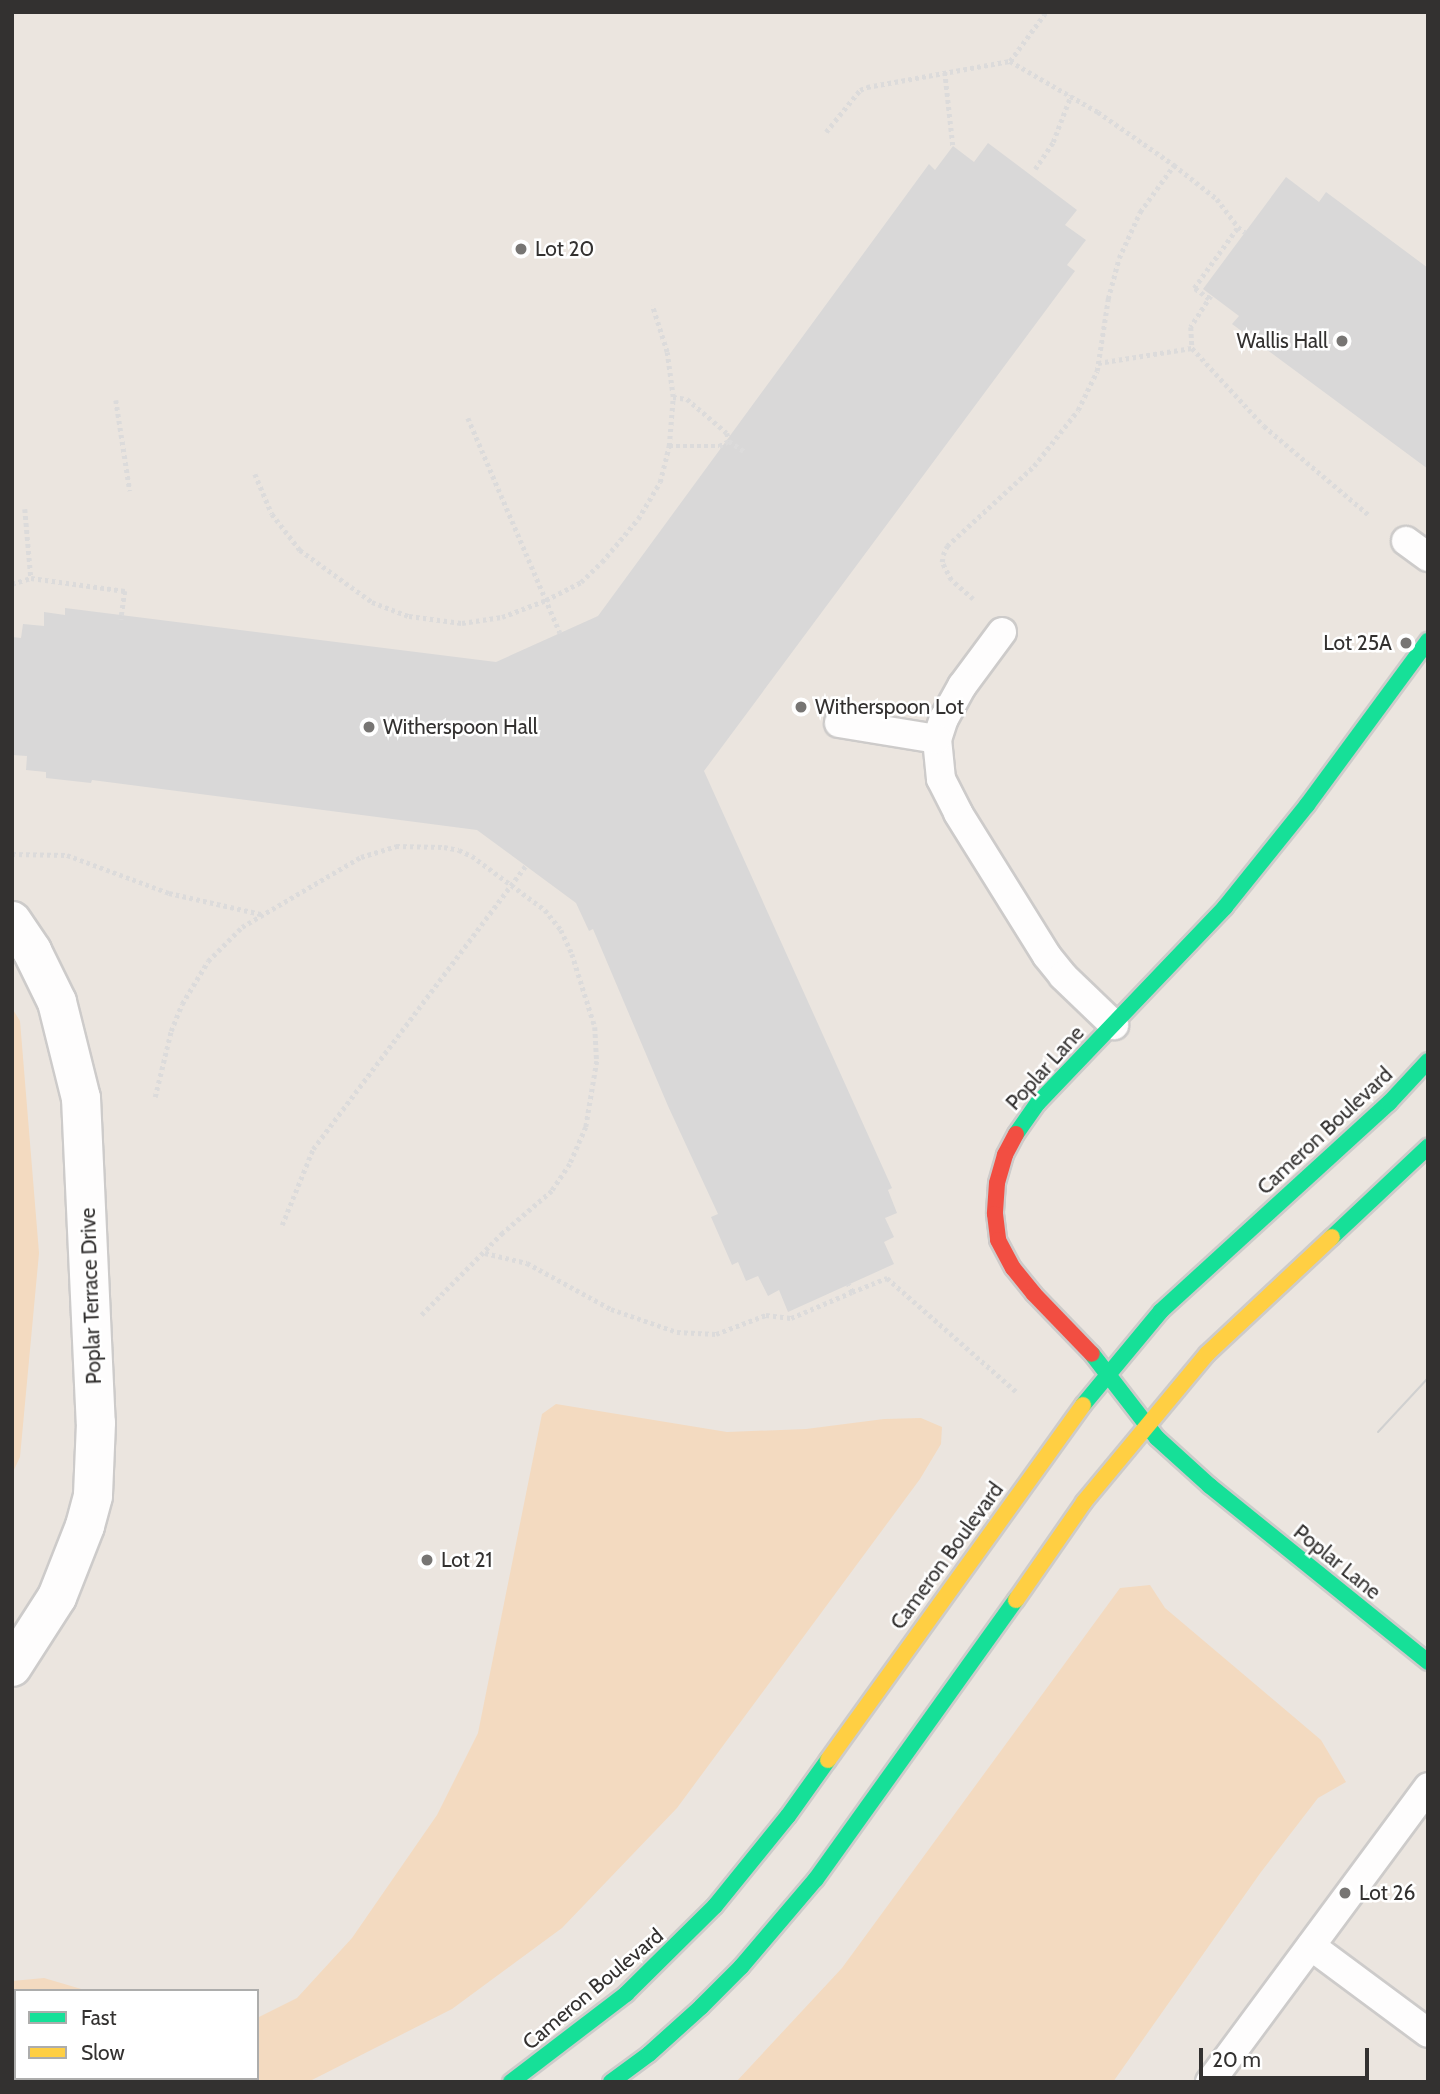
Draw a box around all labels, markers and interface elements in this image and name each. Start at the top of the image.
place label: Lot 20 [535,236,594,262]
marker: Lot 20 [513,241,529,257]
place label: Wallis Hall [1237,328,1328,354]
marker: Wallis Hall [1334,333,1350,349]
place label: Lot 25A [1323,630,1392,656]
marker: Lot 25A [1398,635,1414,651]
place label: Witherspoon Lot [815,694,964,720]
marker: Witherspoon Lot [793,699,809,715]
place label: Witherspoon Hall [383,714,538,740]
marker: Witherspoon Hall [361,719,377,735]
street label: Poplar Lane [1001,1021,1089,1115]
street label: Cameron Boulevard [1252,1062,1398,1200]
street label: Poplar Terrace Drive [75,1207,107,1385]
street label: Cameron Boulevard [885,1478,1009,1634]
street label: Poplar Lane [1288,1519,1386,1605]
place label: Lot 21 [441,1547,492,1573]
marker: Lot 21 [419,1552,435,1568]
place label: Lot 26 [1359,1880,1415,1906]
marker: Lot 26 [1337,1885,1353,1901]
street label: Cameron Boulevard [518,1923,668,2055]
legend [14,1989,259,2080]
text: Fast [81,2005,117,2030]
scale bar [1202,2035,1372,2078]
text: Slow [81,2040,125,2065]
text: 20 m [1212,2047,1261,2072]

